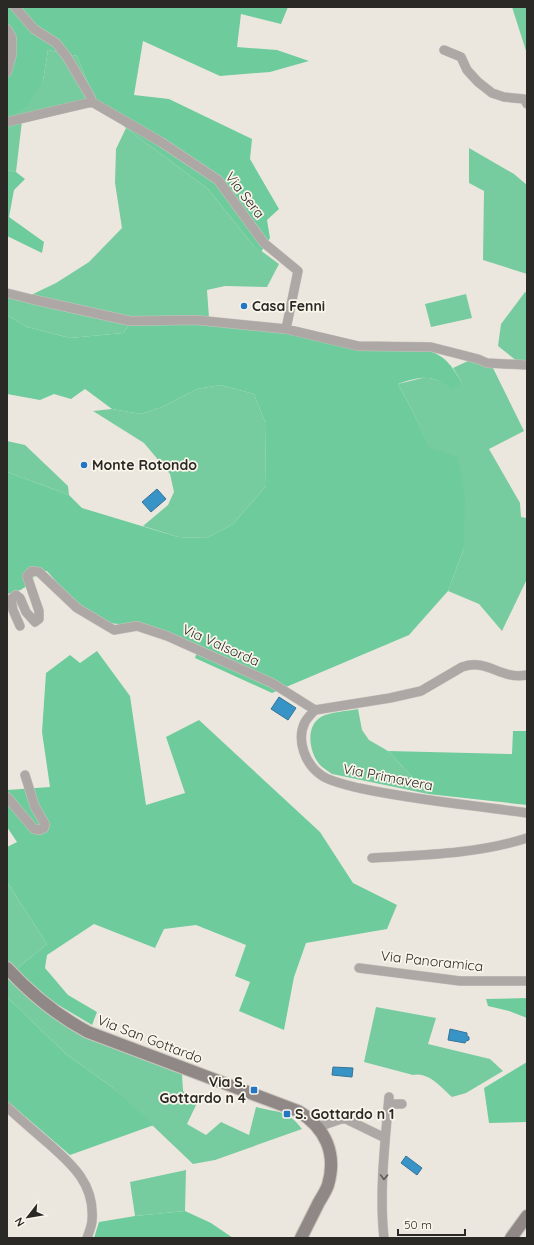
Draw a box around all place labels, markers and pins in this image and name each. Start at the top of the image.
place label: Casa Fenni [252,297,325,315]
marker: Casa Fenni [239,301,249,311]
place label: Monte Rotondo [92,456,197,474]
marker: Monte Rotondo [79,460,89,470]
place label: Via S. Gottardo n 4 [160,1073,246,1107]
marker: Via S. Gottardo n 4 [249,1085,259,1095]
place label: S. Gottardo n 1 [295,1105,394,1123]
marker: S. Gottardo n 1 [282,1109,292,1119]

